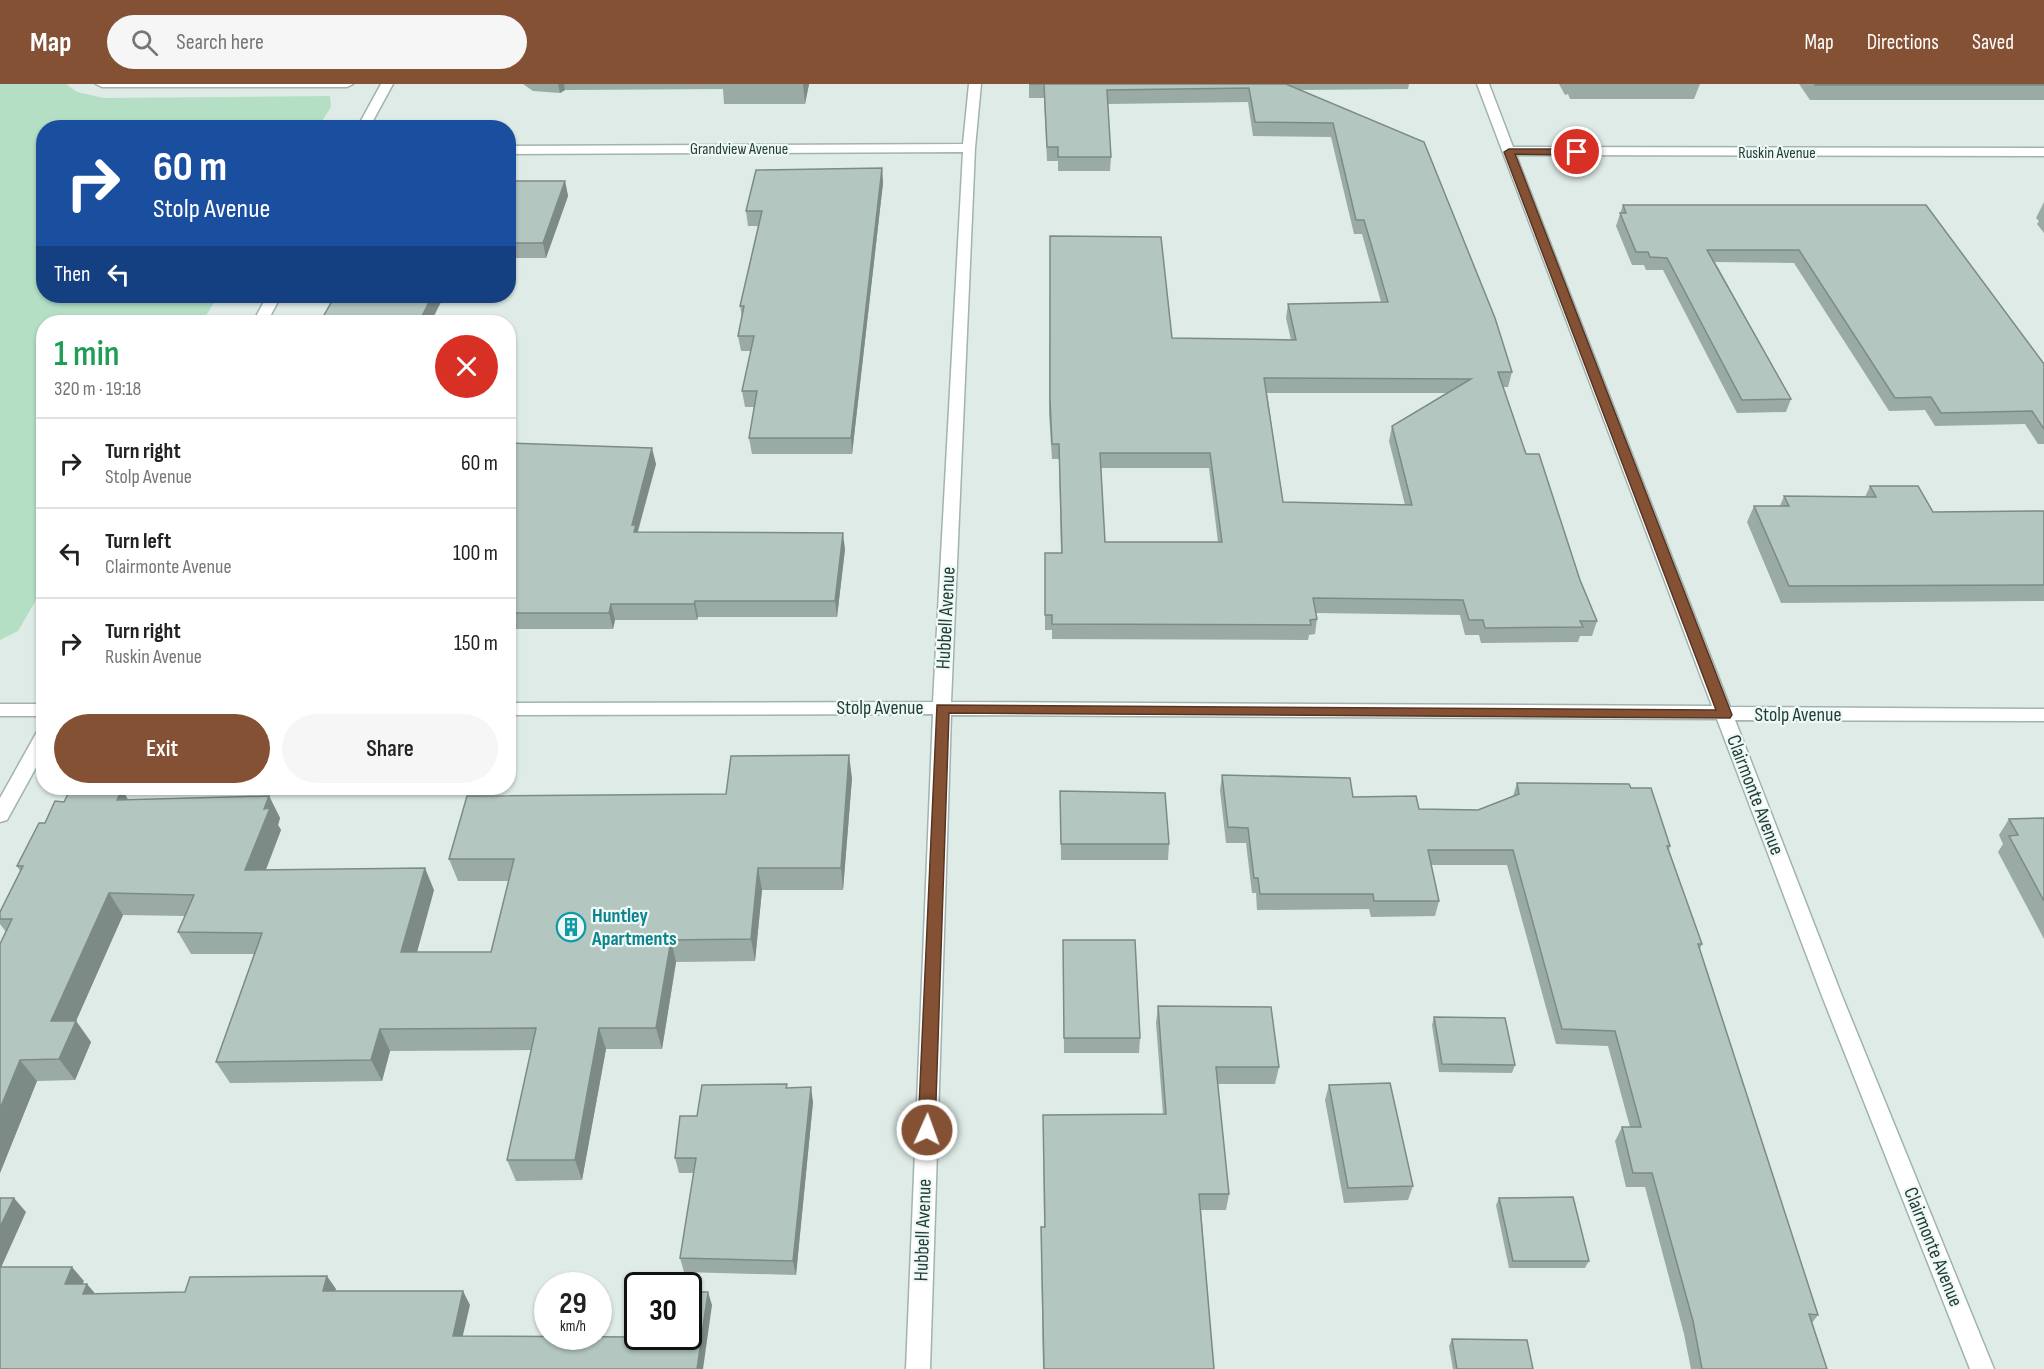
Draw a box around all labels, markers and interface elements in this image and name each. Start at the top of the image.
search box [107,15,527,69]
text: Map [30,26,71,59]
icon: search [128,26,161,59]
text: Search here [176,29,264,56]
text: Map [1804,30,1834,55]
text: Directions [1867,30,1939,55]
text: Saved [1972,30,2014,55]
pin [1551,126,1602,177]
icon: arrive [1560,135,1593,168]
street label: Grandview Avenue [690,140,788,159]
text: 60 m [153,142,227,193]
icon: right [54,144,132,222]
street label: Ruskin Avenue [1738,144,1816,163]
text: Stolp Avenue [153,193,270,225]
icon: left [102,258,135,291]
text: Then [54,261,90,288]
text: 1 min [54,333,119,376]
button: close [435,335,498,398]
text: 320 m · 19:18 [54,377,141,401]
text: Turn right [105,438,181,465]
icon: right [54,447,87,480]
text: 60 m [461,450,498,477]
text: Stolp Avenue [105,465,192,489]
text: Turn left [105,528,171,555]
icon: left [54,537,87,570]
text: 100 m [453,540,498,567]
text: Clairmonte Avenue [105,555,231,579]
street label: Hubbell Avenue [931,566,961,670]
text: Turn right [105,618,181,645]
icon: right [54,627,87,660]
text: 150 m [454,630,498,657]
text: Ruskin Avenue [105,645,202,669]
street label: Stolp Avenue [837,696,923,720]
street label: Stolp Avenue [1755,703,1841,727]
button: Exit [54,714,270,783]
button: Share [282,714,498,783]
street label: Clairmonte Avenue [1721,732,1789,858]
place label: Huntley Apartments [591,904,677,951]
building icon: Huntley Apartments [555,911,587,943]
position arrow [895,1098,959,1162]
street label: Hubbell Avenue [909,1178,937,1282]
street label: Clairmonte Avenue [1898,1184,1968,1310]
speed limit sign: 30 [624,1272,702,1350]
text: 29 [559,1286,587,1322]
text: km/h [560,1317,586,1336]

